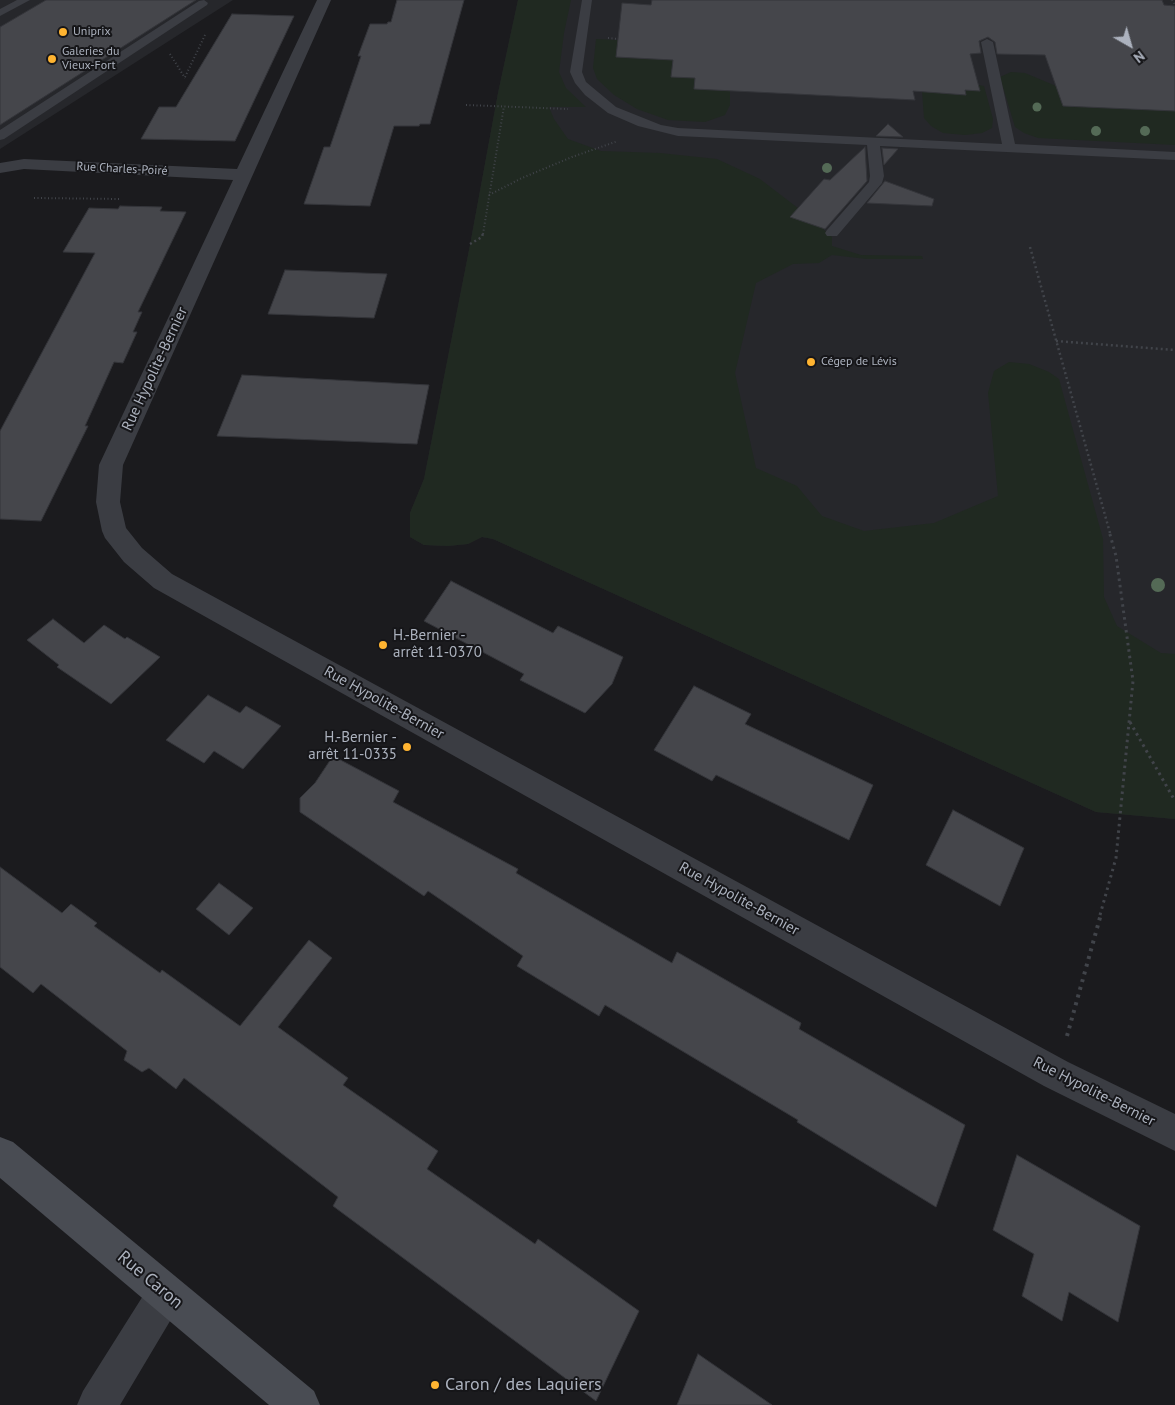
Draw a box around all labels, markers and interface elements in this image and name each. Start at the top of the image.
north arrow [1105,20,1155,70]
place label: Uniprix [73,25,111,39]
marker: Uniprix [57,26,69,38]
place label: Galeries du Vieux-Fort [62,45,119,73]
text: N [1130,47,1148,67]
marker: Galeries du Vieux-Fort [46,53,58,65]
street label: Rue Charles-Poiré [76,159,168,179]
street label: Rue Hypolite-Bernier [118,304,192,434]
place label: Cégep de Lévis [821,355,897,369]
marker: Cégep de Lévis [805,356,817,368]
place label: H.-Bernier - arrêt 11-0370 [393,627,482,662]
marker: H.-Bernier - arrêt 11-0370 [377,639,389,651]
street label: Rue Hypolite-Bernier [321,663,447,743]
place label: H.-Bernier - arrêt 11-0335 [308,729,397,764]
marker: H.-Bernier - arrêt 11-0335 [401,741,413,753]
street label: Rue Hypolite-Bernier [676,859,802,939]
street label: Rue Hypolite-Bernier [1030,1053,1158,1131]
street label: Rue Caron [113,1246,187,1314]
place label: Caron / des Laquiers [445,1374,602,1396]
marker: Caron / des Laquiers [429,1379,441,1391]

